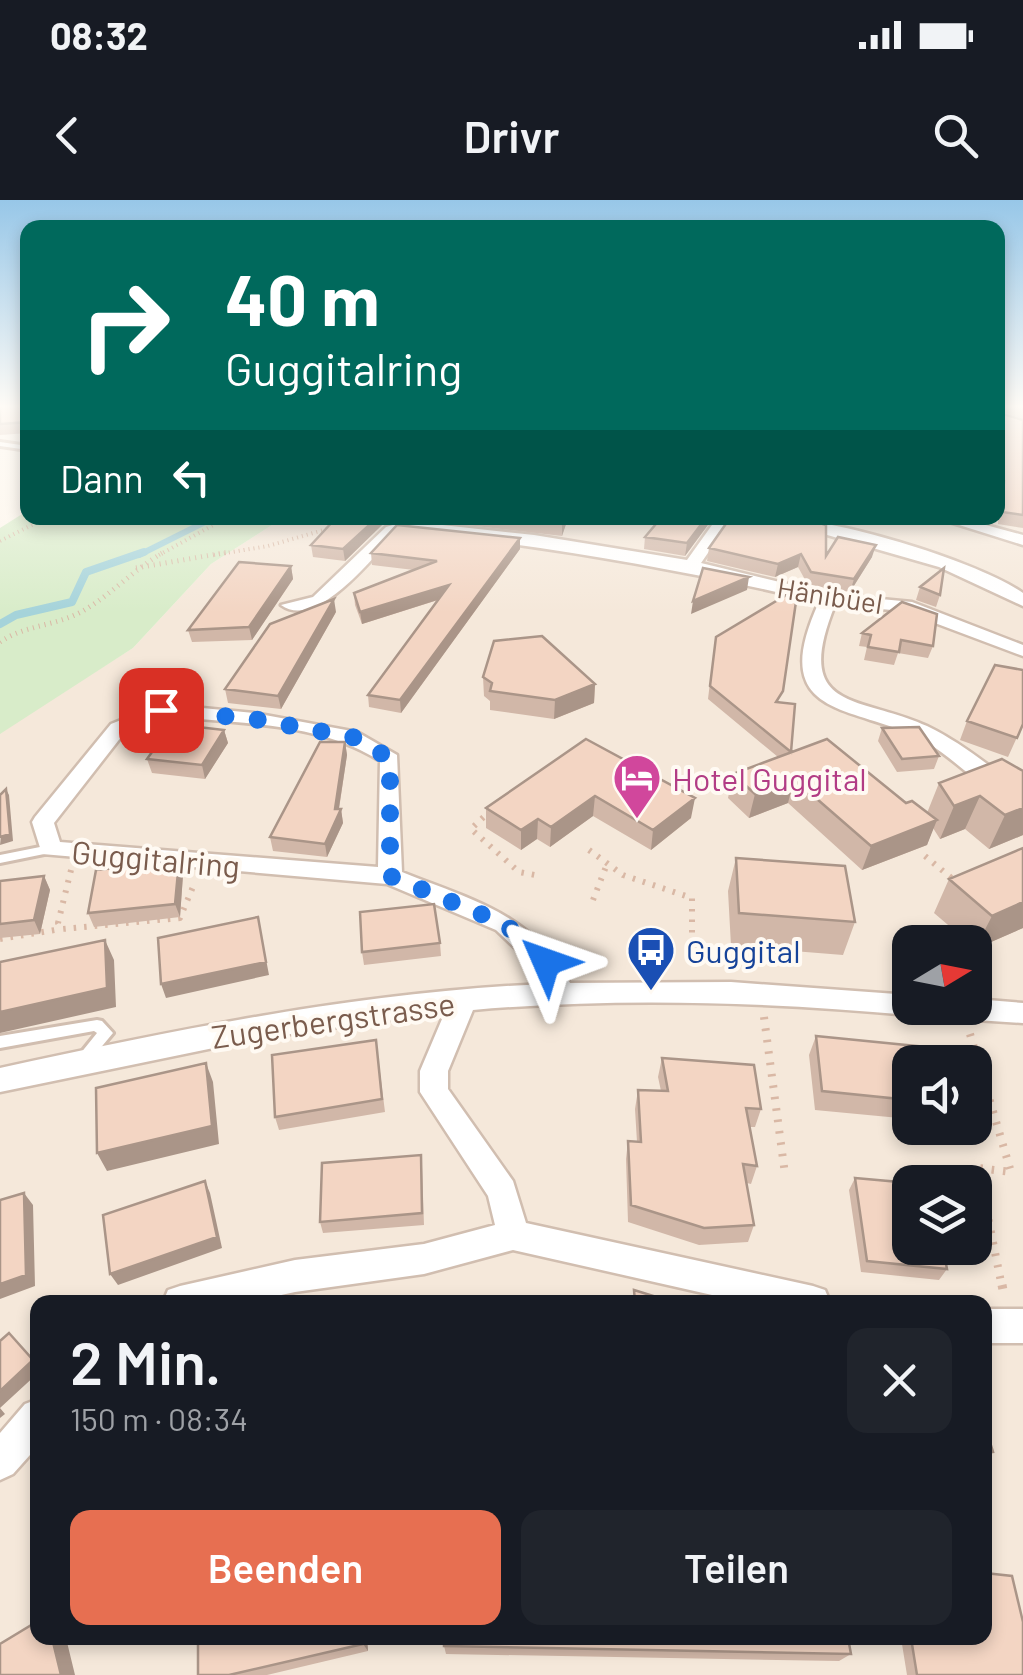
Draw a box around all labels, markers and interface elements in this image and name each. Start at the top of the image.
text: 08:32 [50,12,148,58]
icon: back [40,108,95,163]
text: Drivr [464,108,559,162]
icon: search [928,108,983,163]
text: 40 m [225,256,380,340]
icon: right [60,260,190,390]
text: Guggitalring [225,341,462,395]
icon: left [164,450,219,505]
text: Dann [60,455,144,501]
street label: Hänibüel [775,570,885,620]
pin [119,668,204,753]
icon: arrive [134,683,189,738]
hotel icon: Hotel Guggital [611,752,663,820]
place label: Hotel Guggital [672,759,867,797]
street label: Guggitalring [70,832,242,884]
position arrow [494,910,598,1014]
bus stop icon: Guggital [625,924,677,992]
north arrow [892,925,992,1025]
map controls [892,925,992,1265]
place label: Guggital [686,931,801,969]
street label: Zugerbergstrasse [209,983,457,1055]
button: sound [892,1045,992,1145]
button: layers [892,1165,992,1265]
text: 2 Min. [70,1325,222,1397]
button: close [847,1328,952,1433]
text: 150 m · 08:34 [70,1399,248,1437]
button: Beenden [70,1510,501,1625]
button: Teilen [521,1510,952,1625]

